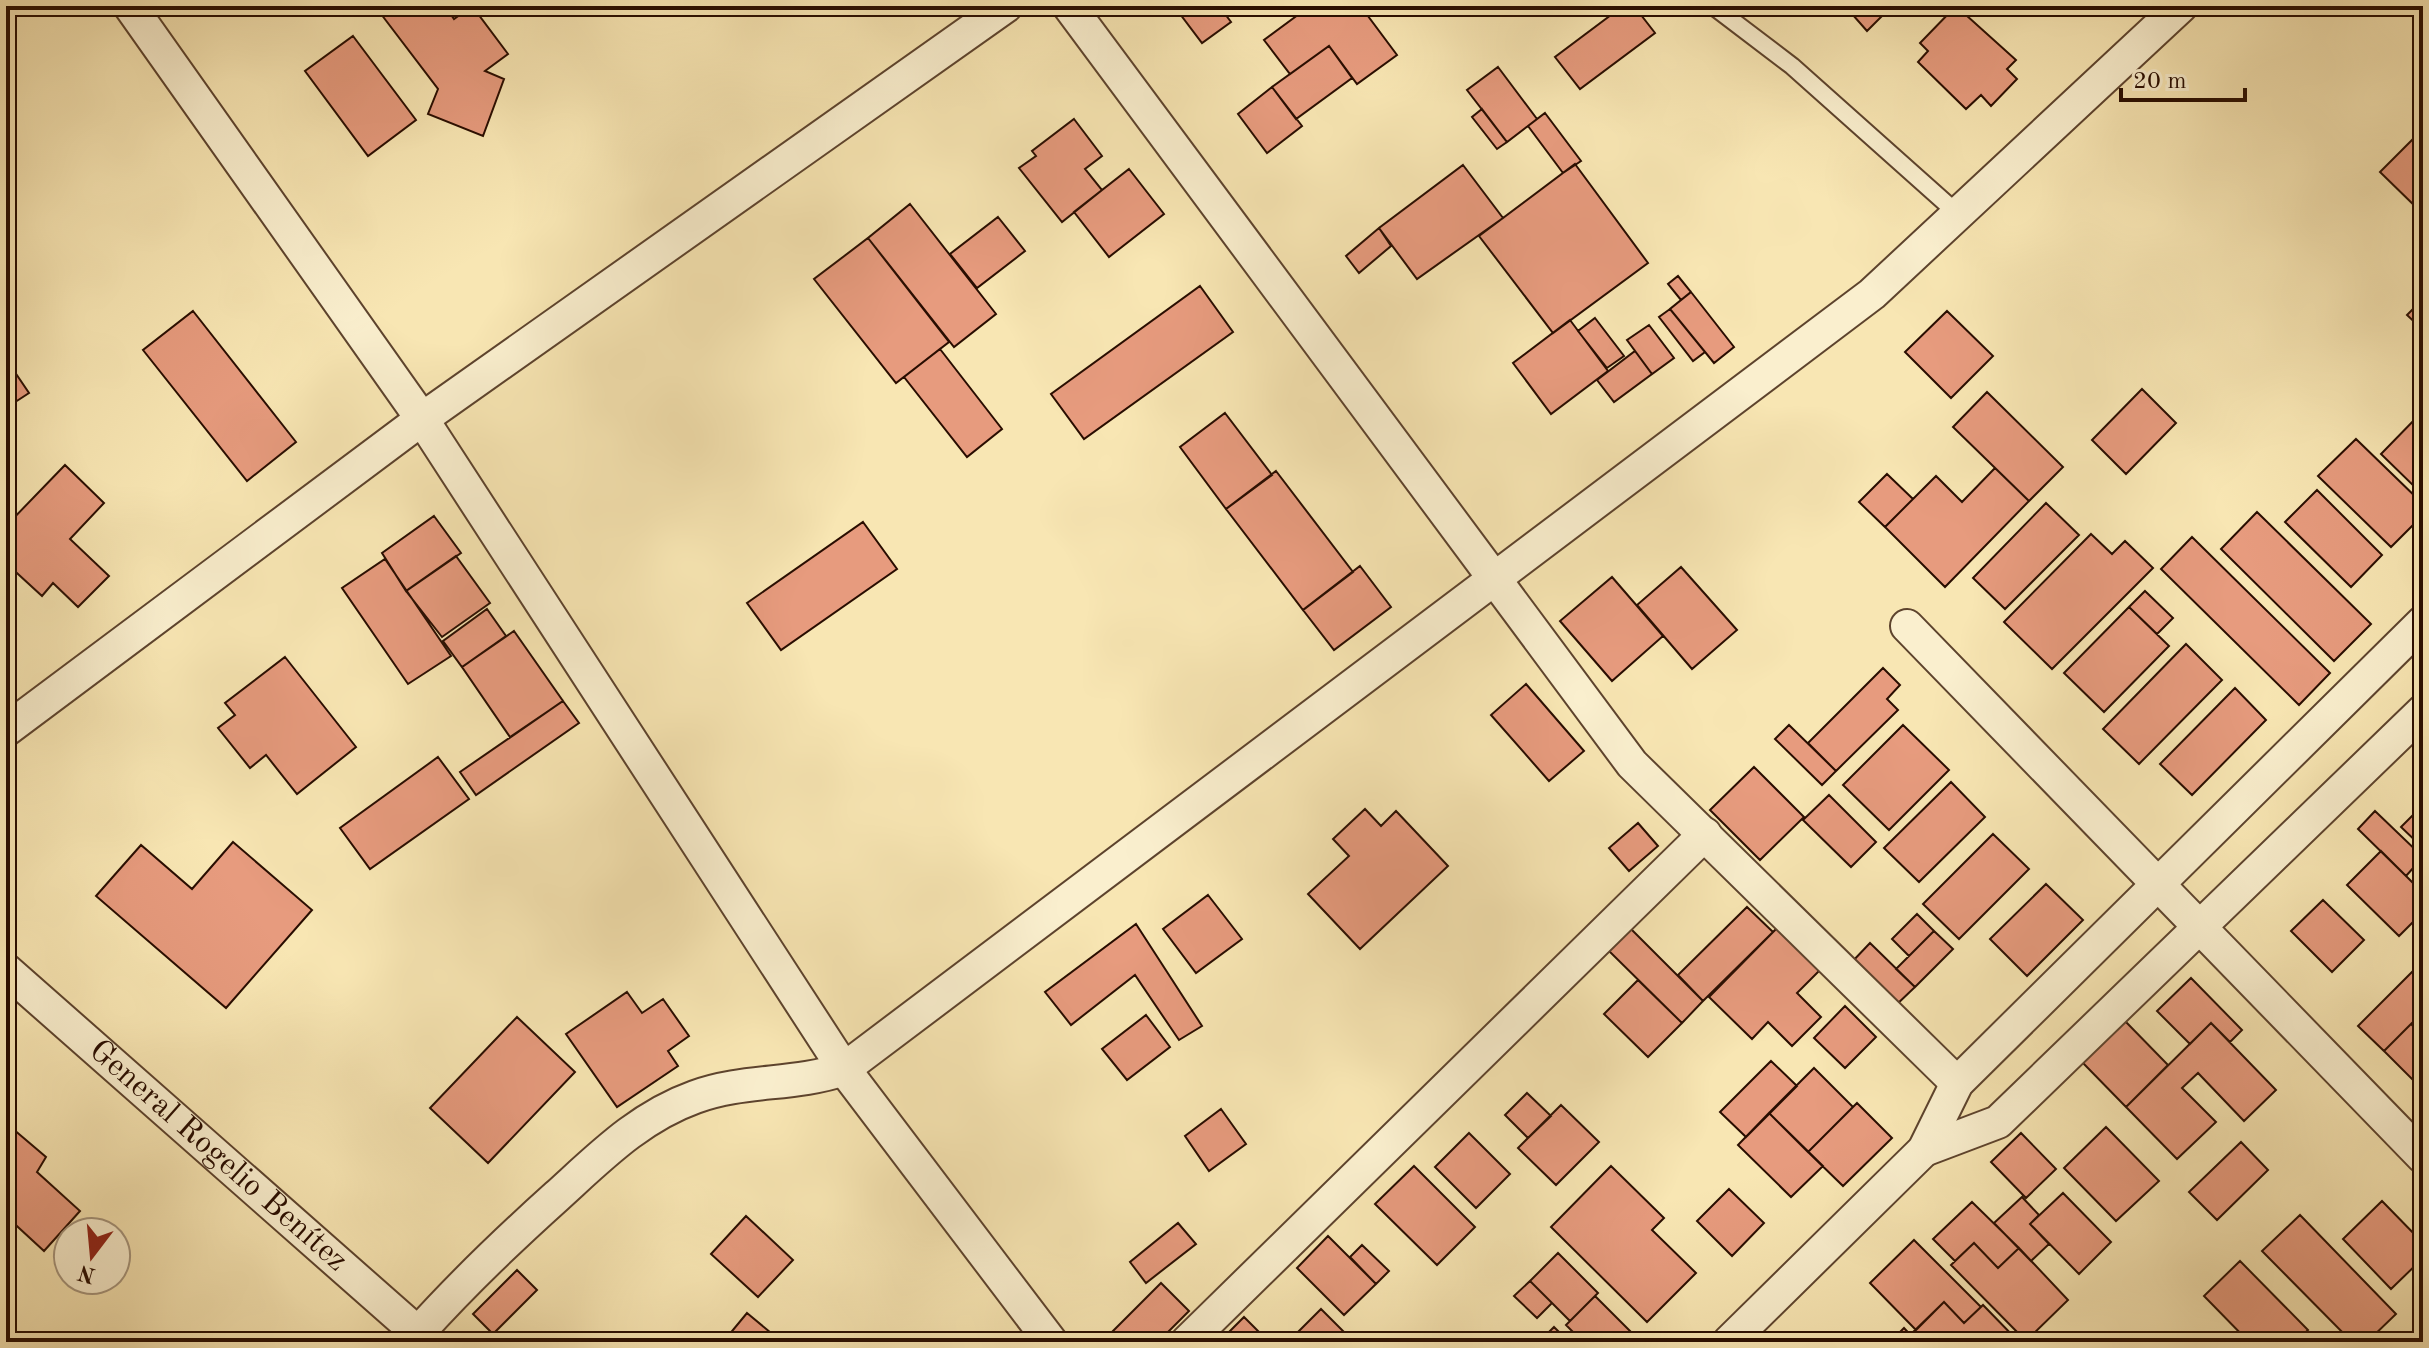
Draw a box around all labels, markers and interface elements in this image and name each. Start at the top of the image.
scale bar [2121,52,2245,102]
text: 20 m [2133,70,2187,94]
street label: General Rogelio Benítez [82,1035,353,1278]
north arrow [52,1216,132,1296]
text: N [76,1260,98,1286]

